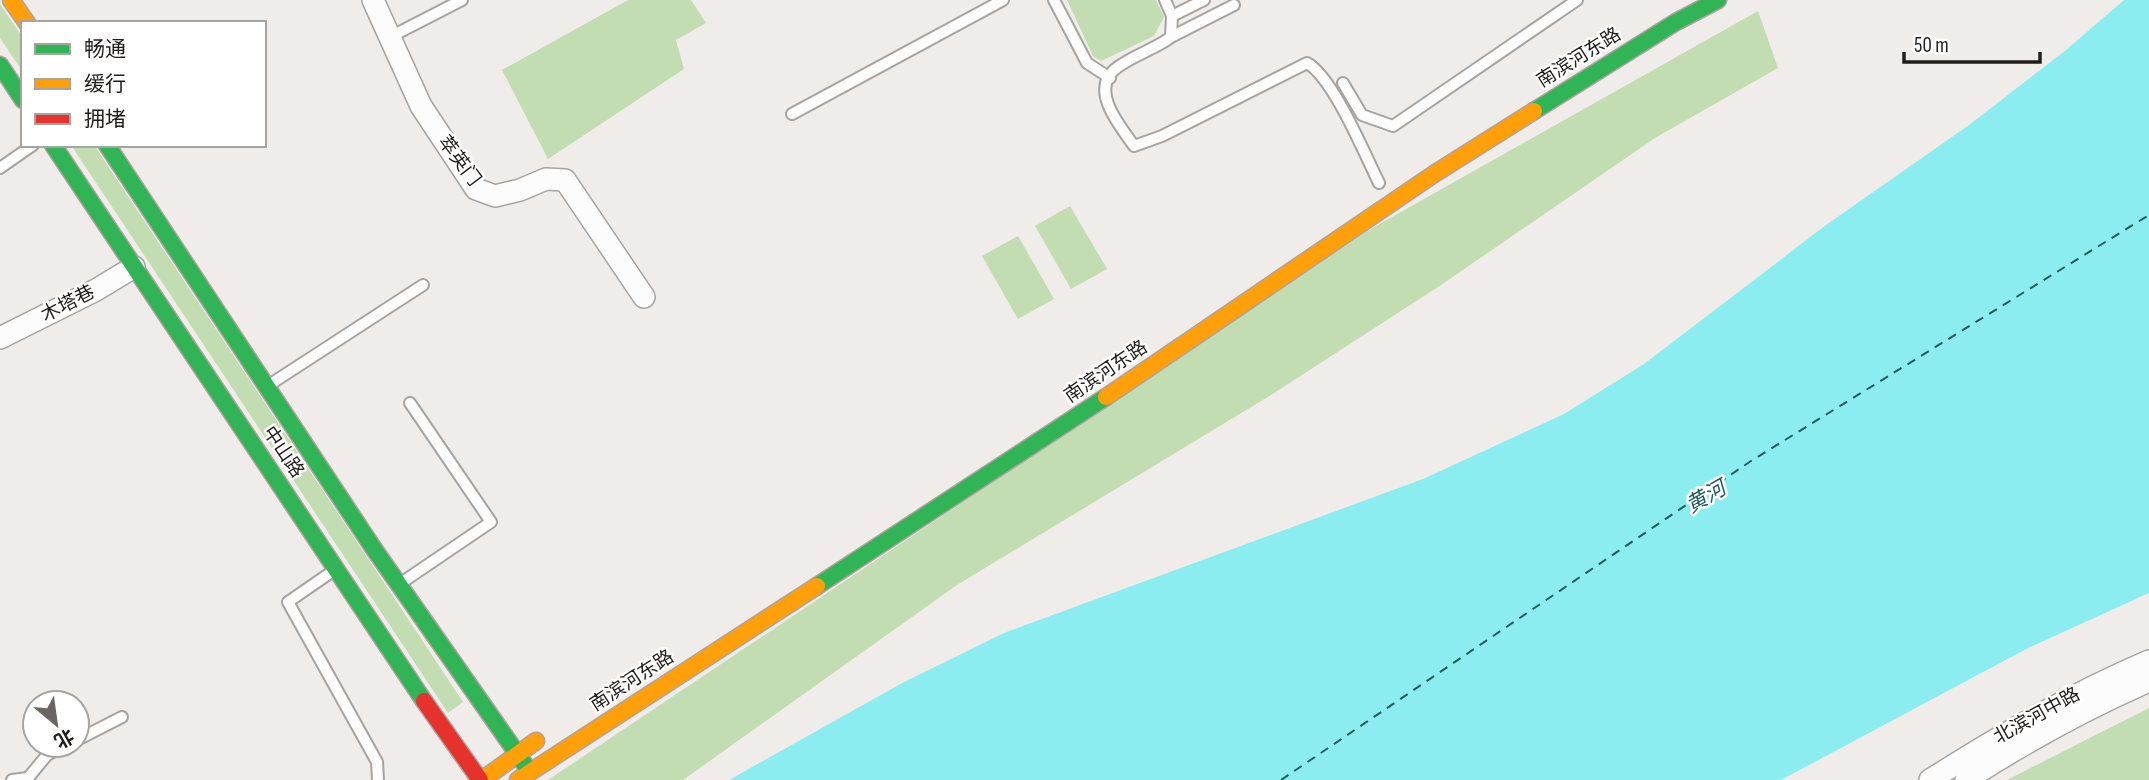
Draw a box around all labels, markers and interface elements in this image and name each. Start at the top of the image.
legend [21,21,266,147]
scale bar [1904,21,2040,65]
street label: 南滨河东路 [1533,23,1625,93]
text: 50 m [1914,33,1949,58]
text: 畅通 [84,37,126,62]
text: 缓行 [84,72,126,97]
text: 拥堵 [84,107,126,132]
street label: 萃英门 [433,131,485,191]
street label: 木塔巷 [37,281,99,327]
street label: 南滨河东路 [1060,336,1152,408]
street label: 中山路 [258,422,308,482]
water label: 黄河 [1682,474,1734,518]
street label: 南滨河东路 [586,645,678,717]
street label: 北滨河中路 [1990,683,2084,749]
north arrow [21,689,91,759]
text: 北 [50,723,77,752]

